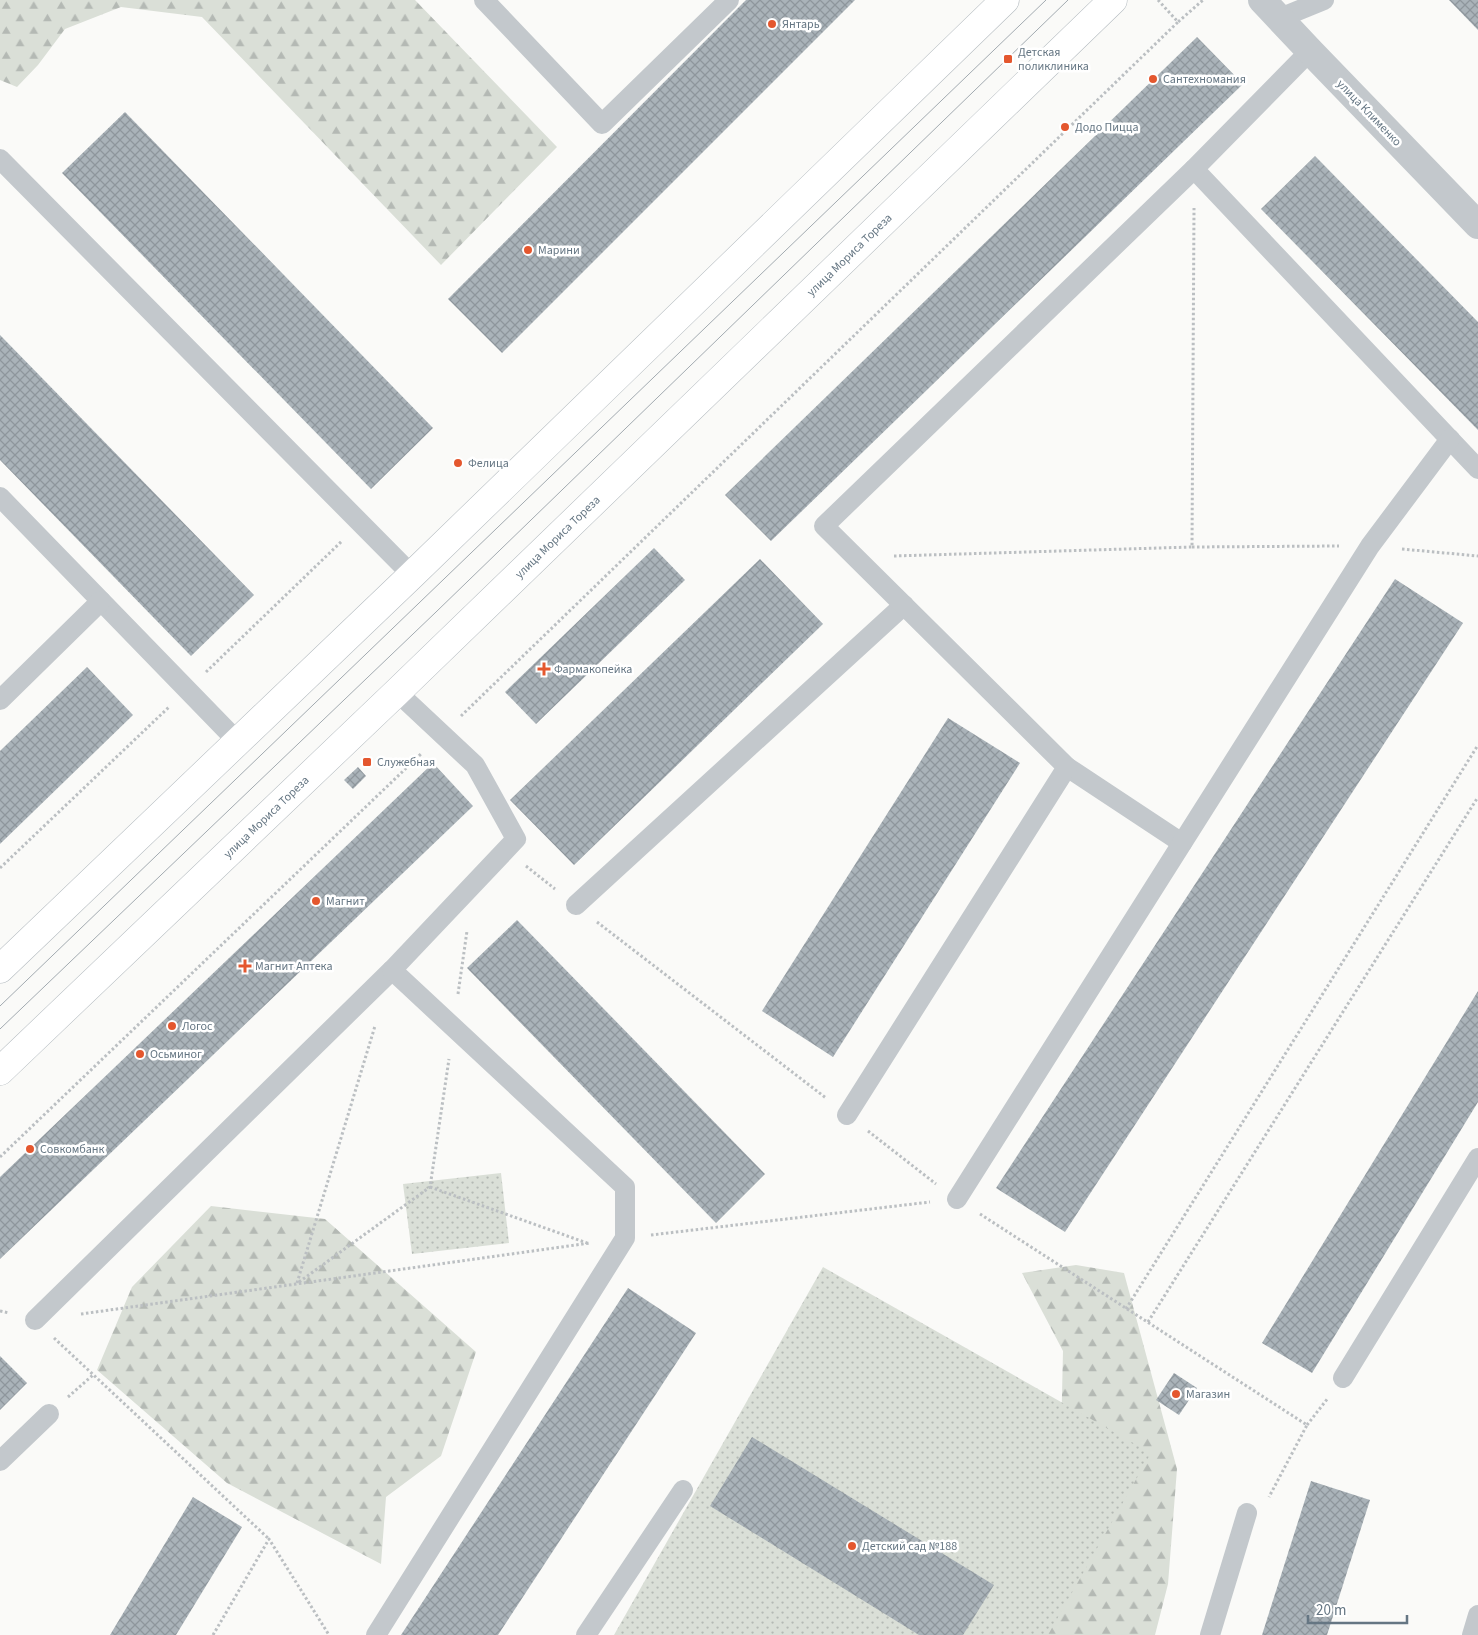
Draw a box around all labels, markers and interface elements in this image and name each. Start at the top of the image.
place label: Янтарь [782,16,820,33]
marker: Янтарь [766,18,778,30]
place label: Детская поликлиника [1018,44,1089,75]
marker: Детская поликлиника [1002,53,1014,65]
place label: Сантехномания [1163,71,1246,88]
marker: Сантехномания [1147,73,1159,85]
street label: улица Клименко [1333,76,1405,150]
place label: Додо Пицца [1075,119,1139,136]
marker: Додо Пицца [1059,121,1071,133]
street label: улица Мориса Тореза [803,209,896,300]
place label: Марини [538,242,580,259]
marker: Марини [522,244,534,256]
place label: Фелица [468,455,509,472]
marker: Фелица [452,457,464,469]
street label: улица Мориса Тореза [511,492,604,582]
place label: Фармакопейка [554,661,632,678]
marker: Фармакопейка [538,663,550,675]
place label: Служебная [377,754,435,771]
marker: Служебная [361,756,373,768]
street label: улица Мориса Тореза [220,772,313,862]
place label: Магнит [326,893,365,910]
marker: Магнит [310,895,322,907]
place label: Магнит Аптека [255,958,333,975]
marker: Магнит Аптека [239,960,251,972]
place label: Логос [182,1018,213,1035]
marker: Логос [166,1020,178,1032]
place label: Осьминог [150,1046,202,1063]
marker: Осьминог [134,1048,146,1060]
place label: Совкомбанк [40,1141,104,1158]
marker: Совкомбанк [24,1143,36,1155]
place label: Магазин [1186,1386,1230,1403]
marker: Магазин [1170,1388,1182,1400]
place label: Детский сад №188 [862,1538,957,1555]
marker: Детский сад №188 [846,1540,858,1552]
scale bar [1308,1592,1407,1624]
text: 20 m [1316,1600,1346,1621]

